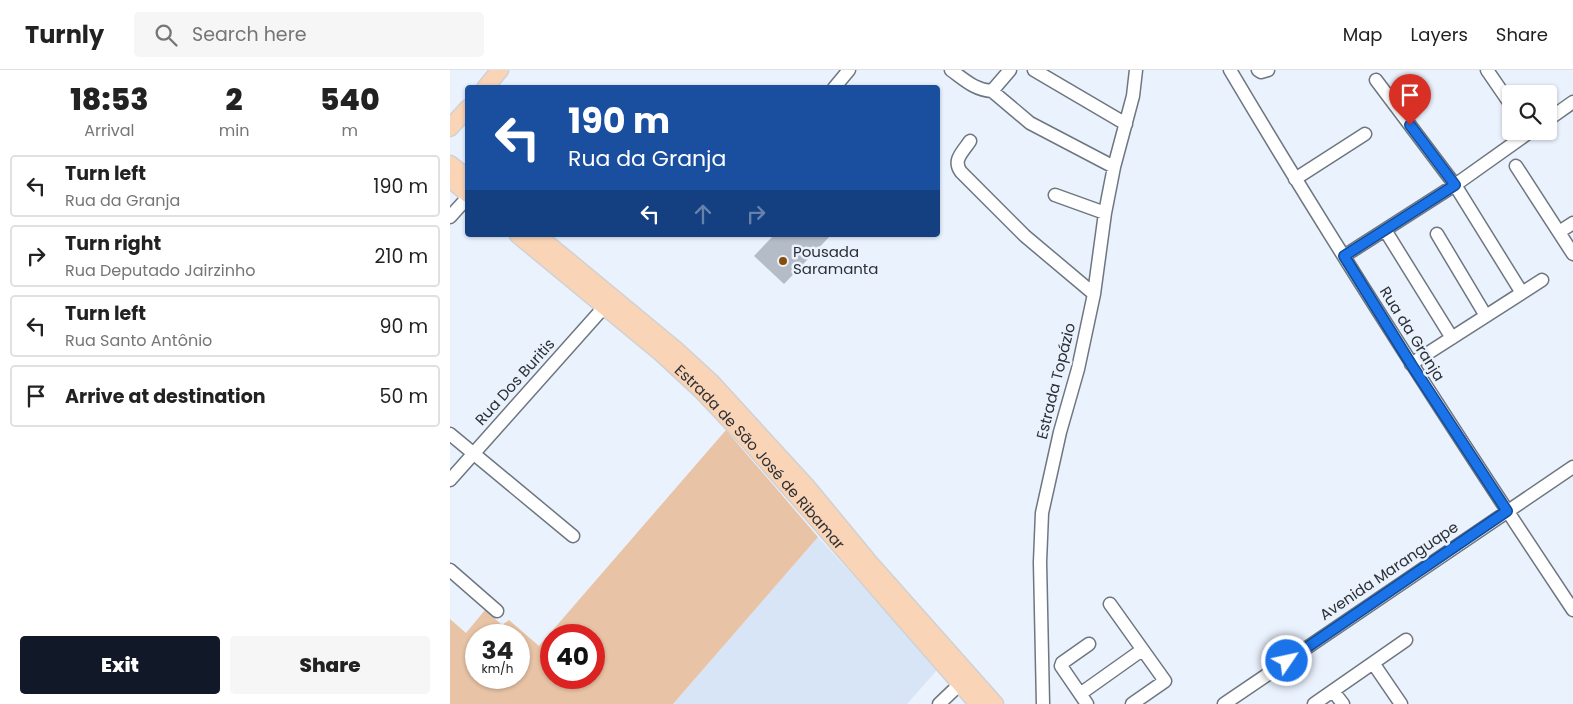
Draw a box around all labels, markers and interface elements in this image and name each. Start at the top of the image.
search box [134,12,484,57]
text: Turnly [25,18,104,51]
icon: search [152,21,180,49]
text: Search here [192,21,307,48]
text: Map [1343,22,1383,47]
text: Layers [1411,22,1468,47]
text: Share [1496,22,1548,47]
pin [1389,74,1431,125]
text: 18:53 [70,78,148,121]
text: 2 [226,78,243,121]
text: 540 [320,78,380,121]
icon: arrive [1396,81,1424,109]
map controls [1502,85,1557,140]
button: search [1502,85,1557,140]
text: 190 m [568,96,670,145]
icon: left [485,105,550,170]
text: Arrival [84,119,135,142]
text: min [219,119,249,142]
text: m [341,119,358,142]
text: Rua da Granja [568,143,726,174]
text: Turn left [65,160,146,187]
icon: left [22,172,50,200]
text: 190 m [373,173,428,200]
text: Rua da Granja [65,189,180,212]
icon: left [636,200,664,228]
icon: ahead [689,200,717,228]
icon: right [742,200,770,228]
text: Turn right [65,230,161,257]
place label: Pousada Saramanta [793,241,878,279]
icon: right [22,242,50,270]
text: 210 m [374,243,428,270]
marker: Pousada Saramanta [777,255,789,267]
text: Rua Deputado Jairzinho [65,259,255,282]
street label: Rua da Granja [1375,282,1450,385]
text: Turn left [65,300,146,327]
icon: left [22,312,50,340]
text: 90 m [379,313,428,340]
street label: Estrada Topázio [1031,321,1080,441]
text: Rua Santo Antônio [65,329,212,352]
street label: Rua Dos Buritis [470,334,559,430]
street label: Estrada de São José de Ribamar [670,360,850,554]
icon: arrive [22,382,50,410]
text: Arrive at destination [65,383,266,410]
text: 50 m [379,383,428,410]
street label: Avenida Maranguape [1315,516,1462,625]
speed limit sign: 40 [540,624,605,689]
text: 34 [481,633,514,668]
position arrow [1260,634,1312,686]
button: Exit [20,636,220,694]
button: Share [230,636,430,694]
text: km/h [482,660,513,677]

